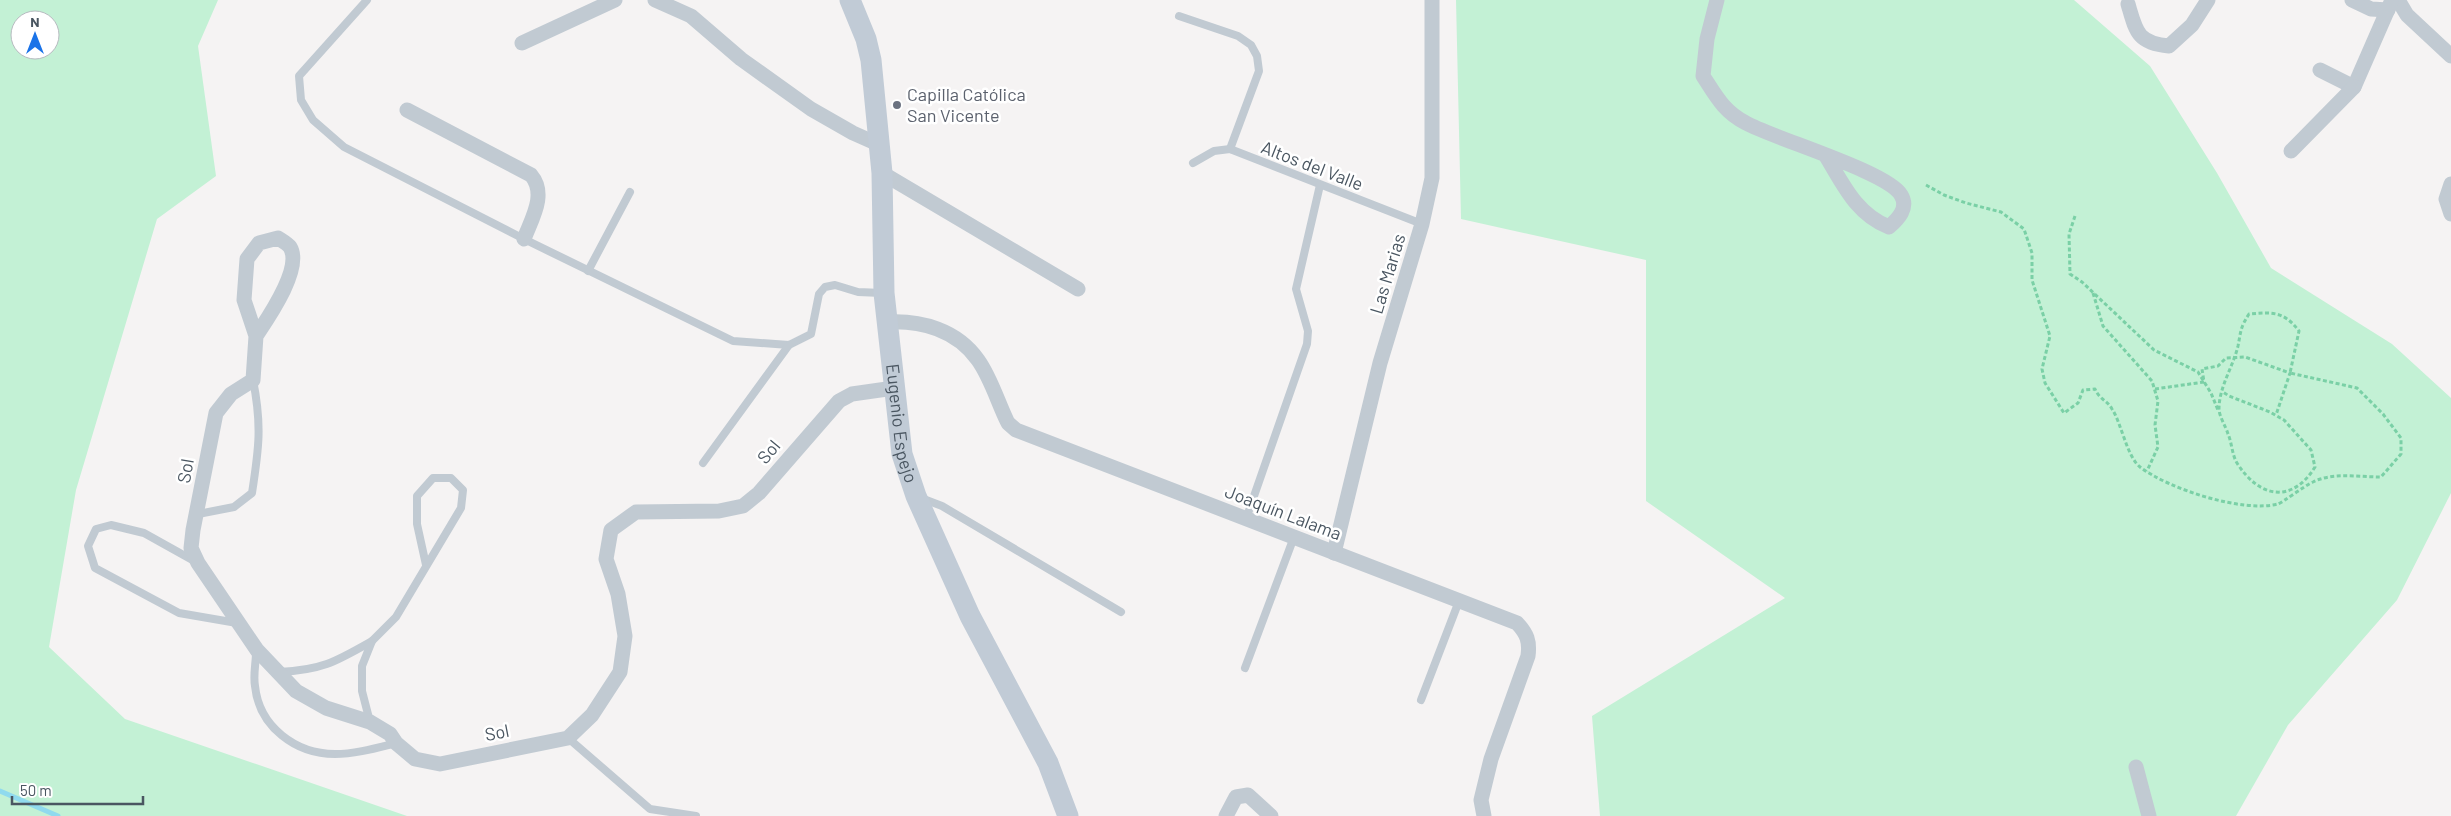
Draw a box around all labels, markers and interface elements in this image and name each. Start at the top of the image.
north arrow [10,10,60,60]
text: N [30,13,40,30]
place label: Capilla Católica San Vicente [907,83,1026,126]
marker: Capilla Católica San Vicente [891,99,903,111]
street label: Altos del Valle [1258,136,1366,195]
street label: Las Marias [1364,231,1410,316]
street label: Eugenio Espejo [882,363,923,486]
street label: Sol [752,435,785,468]
street label: Sol [172,457,198,485]
street label: Joaquín Lalama [1222,480,1345,544]
street label: Sol [483,719,511,745]
scale bar [12,774,144,806]
text: 50 m [20,781,52,799]

